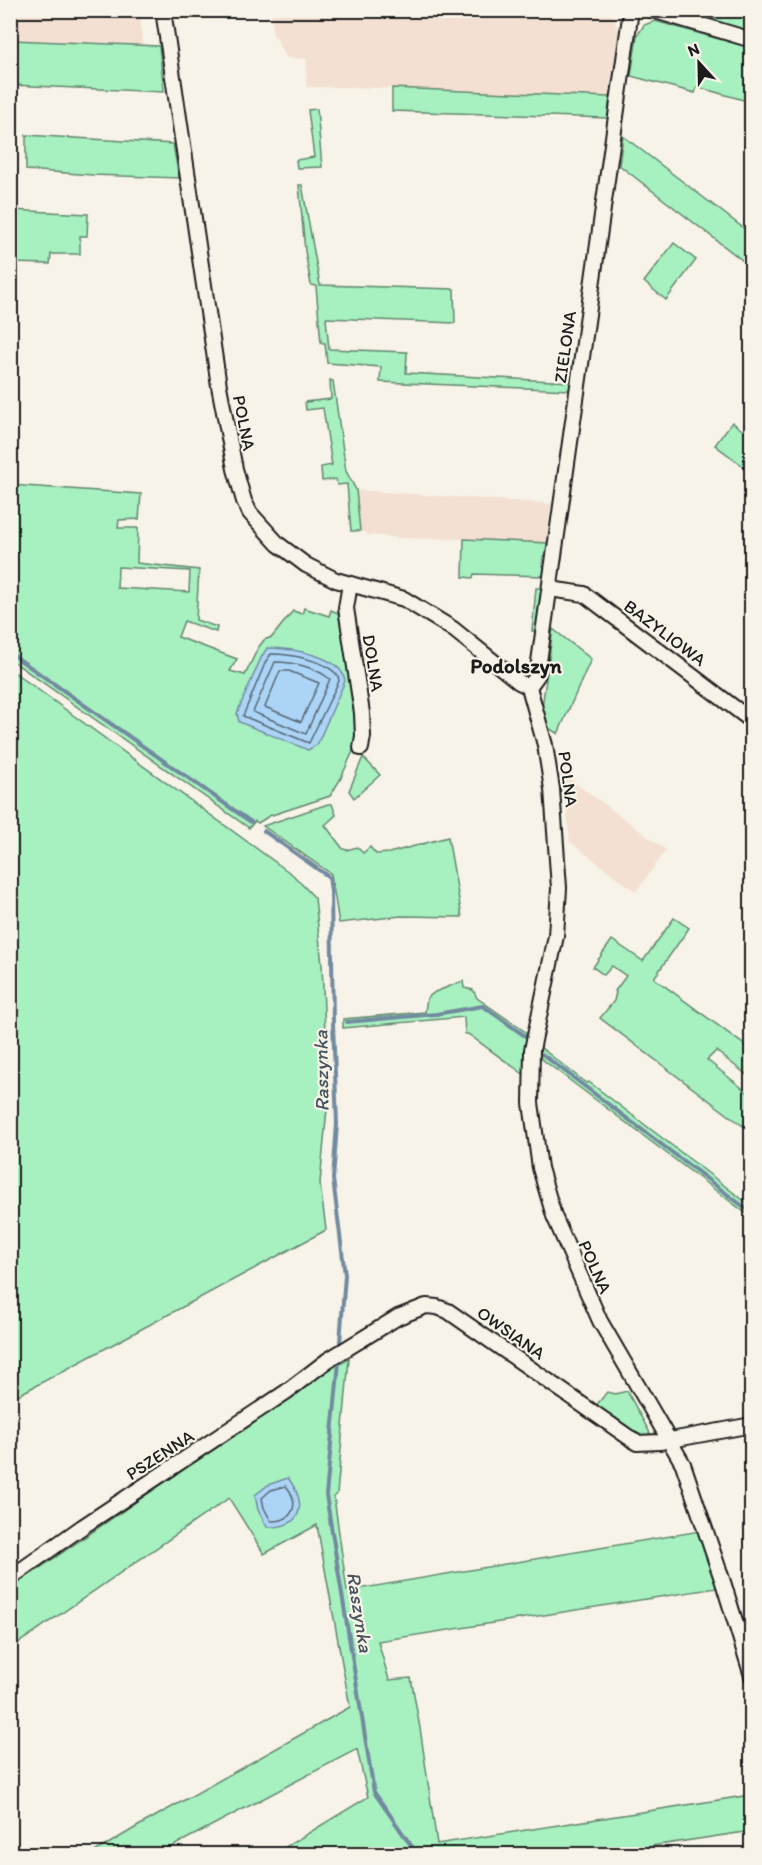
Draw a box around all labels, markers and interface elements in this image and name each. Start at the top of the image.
north arrow [669,33,729,93]
text: N [685,39,702,60]
street label: ZIELONA [549,309,581,385]
street label: POLNA [228,393,260,453]
street label: BAZYLIOWA [620,595,711,671]
street label: DOLNA [358,633,388,694]
district label: Podolszyn [470,653,562,679]
street label: POLNA [553,750,583,809]
water label: Raszynka [308,1029,334,1112]
street label: POLNA [574,1237,617,1298]
street label: OWSIANA [473,1302,550,1365]
street label: PSZENNA [122,1425,198,1485]
water label: Raszynka [342,1570,378,1655]

